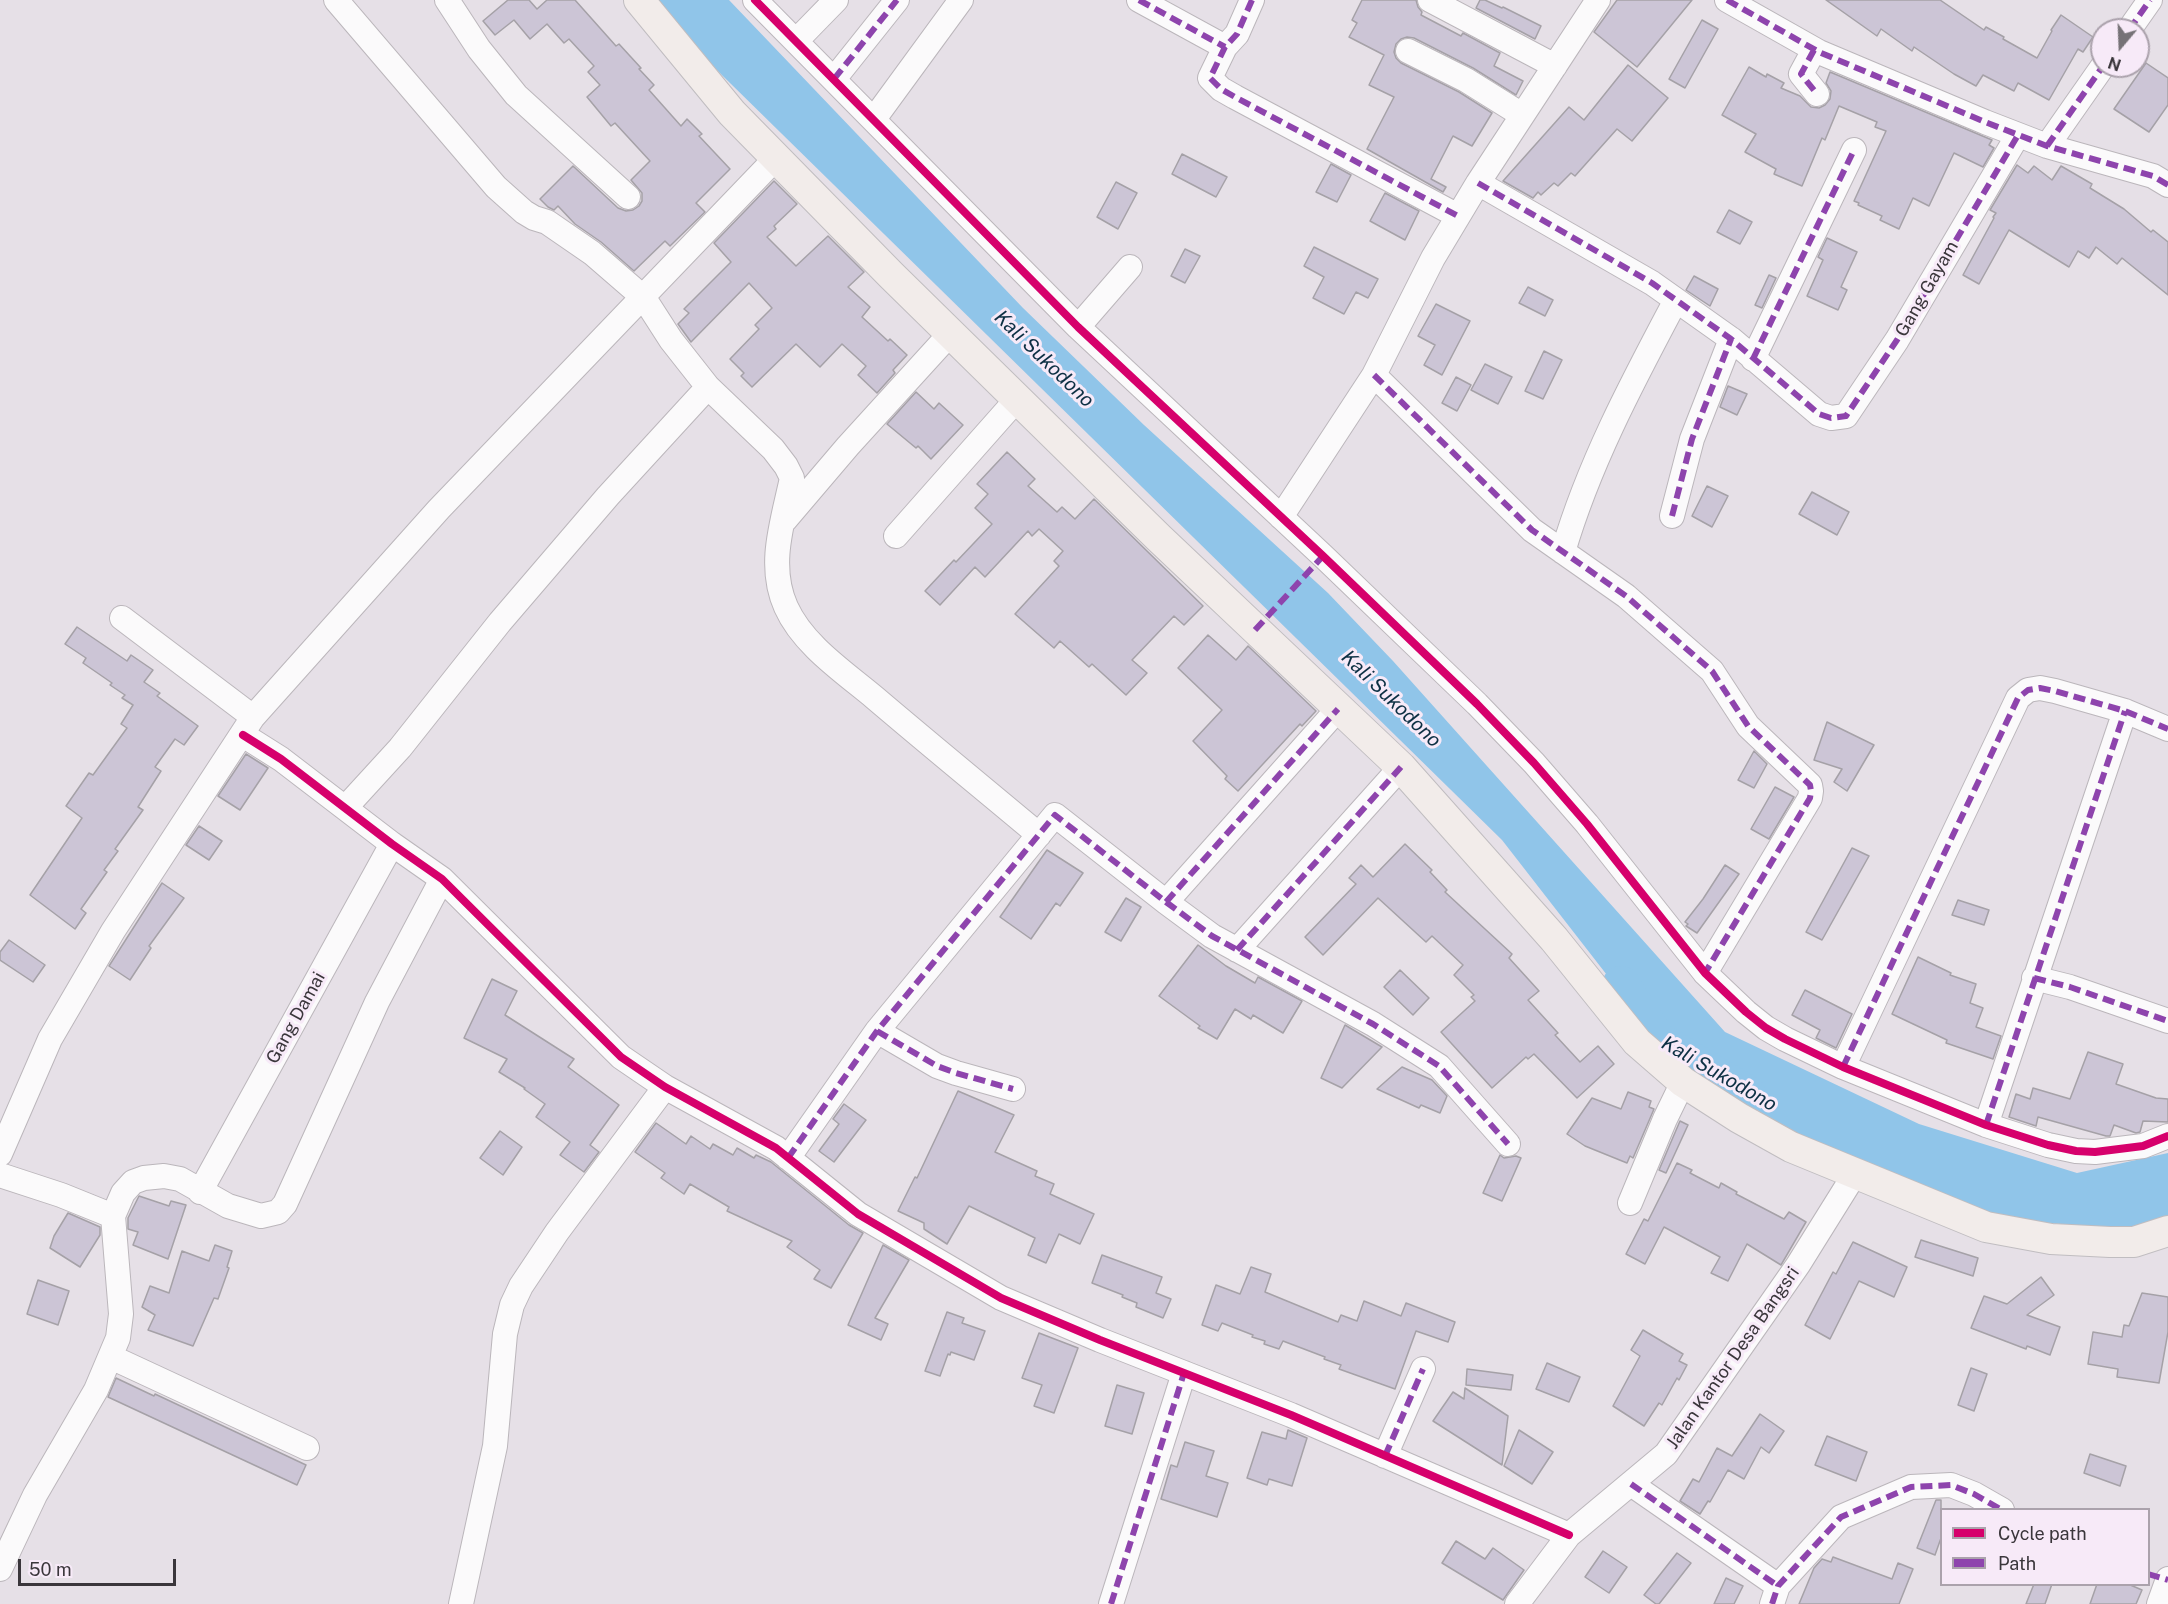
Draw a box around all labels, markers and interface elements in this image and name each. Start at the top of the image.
north arrow [2090,18,2150,78]
text: N [2106,53,2124,75]
street label: Gang Gayam [1891,237,1963,341]
water label: Kali Sukodono [989,305,1099,413]
water label: Kali Sukodono [1336,645,1446,753]
street label: Gang Damai [262,968,330,1068]
water label: Kali Sukodono [1657,1031,1781,1117]
street label: Jalan Kantor Desa Bangsri [1662,1263,1804,1453]
legend [1940,1508,2150,1586]
text: Cycle path [1998,1523,2087,1544]
scale bar [21,1547,178,1585]
text: Path [1998,1553,2036,1574]
text: 50 m [29,1559,72,1580]

